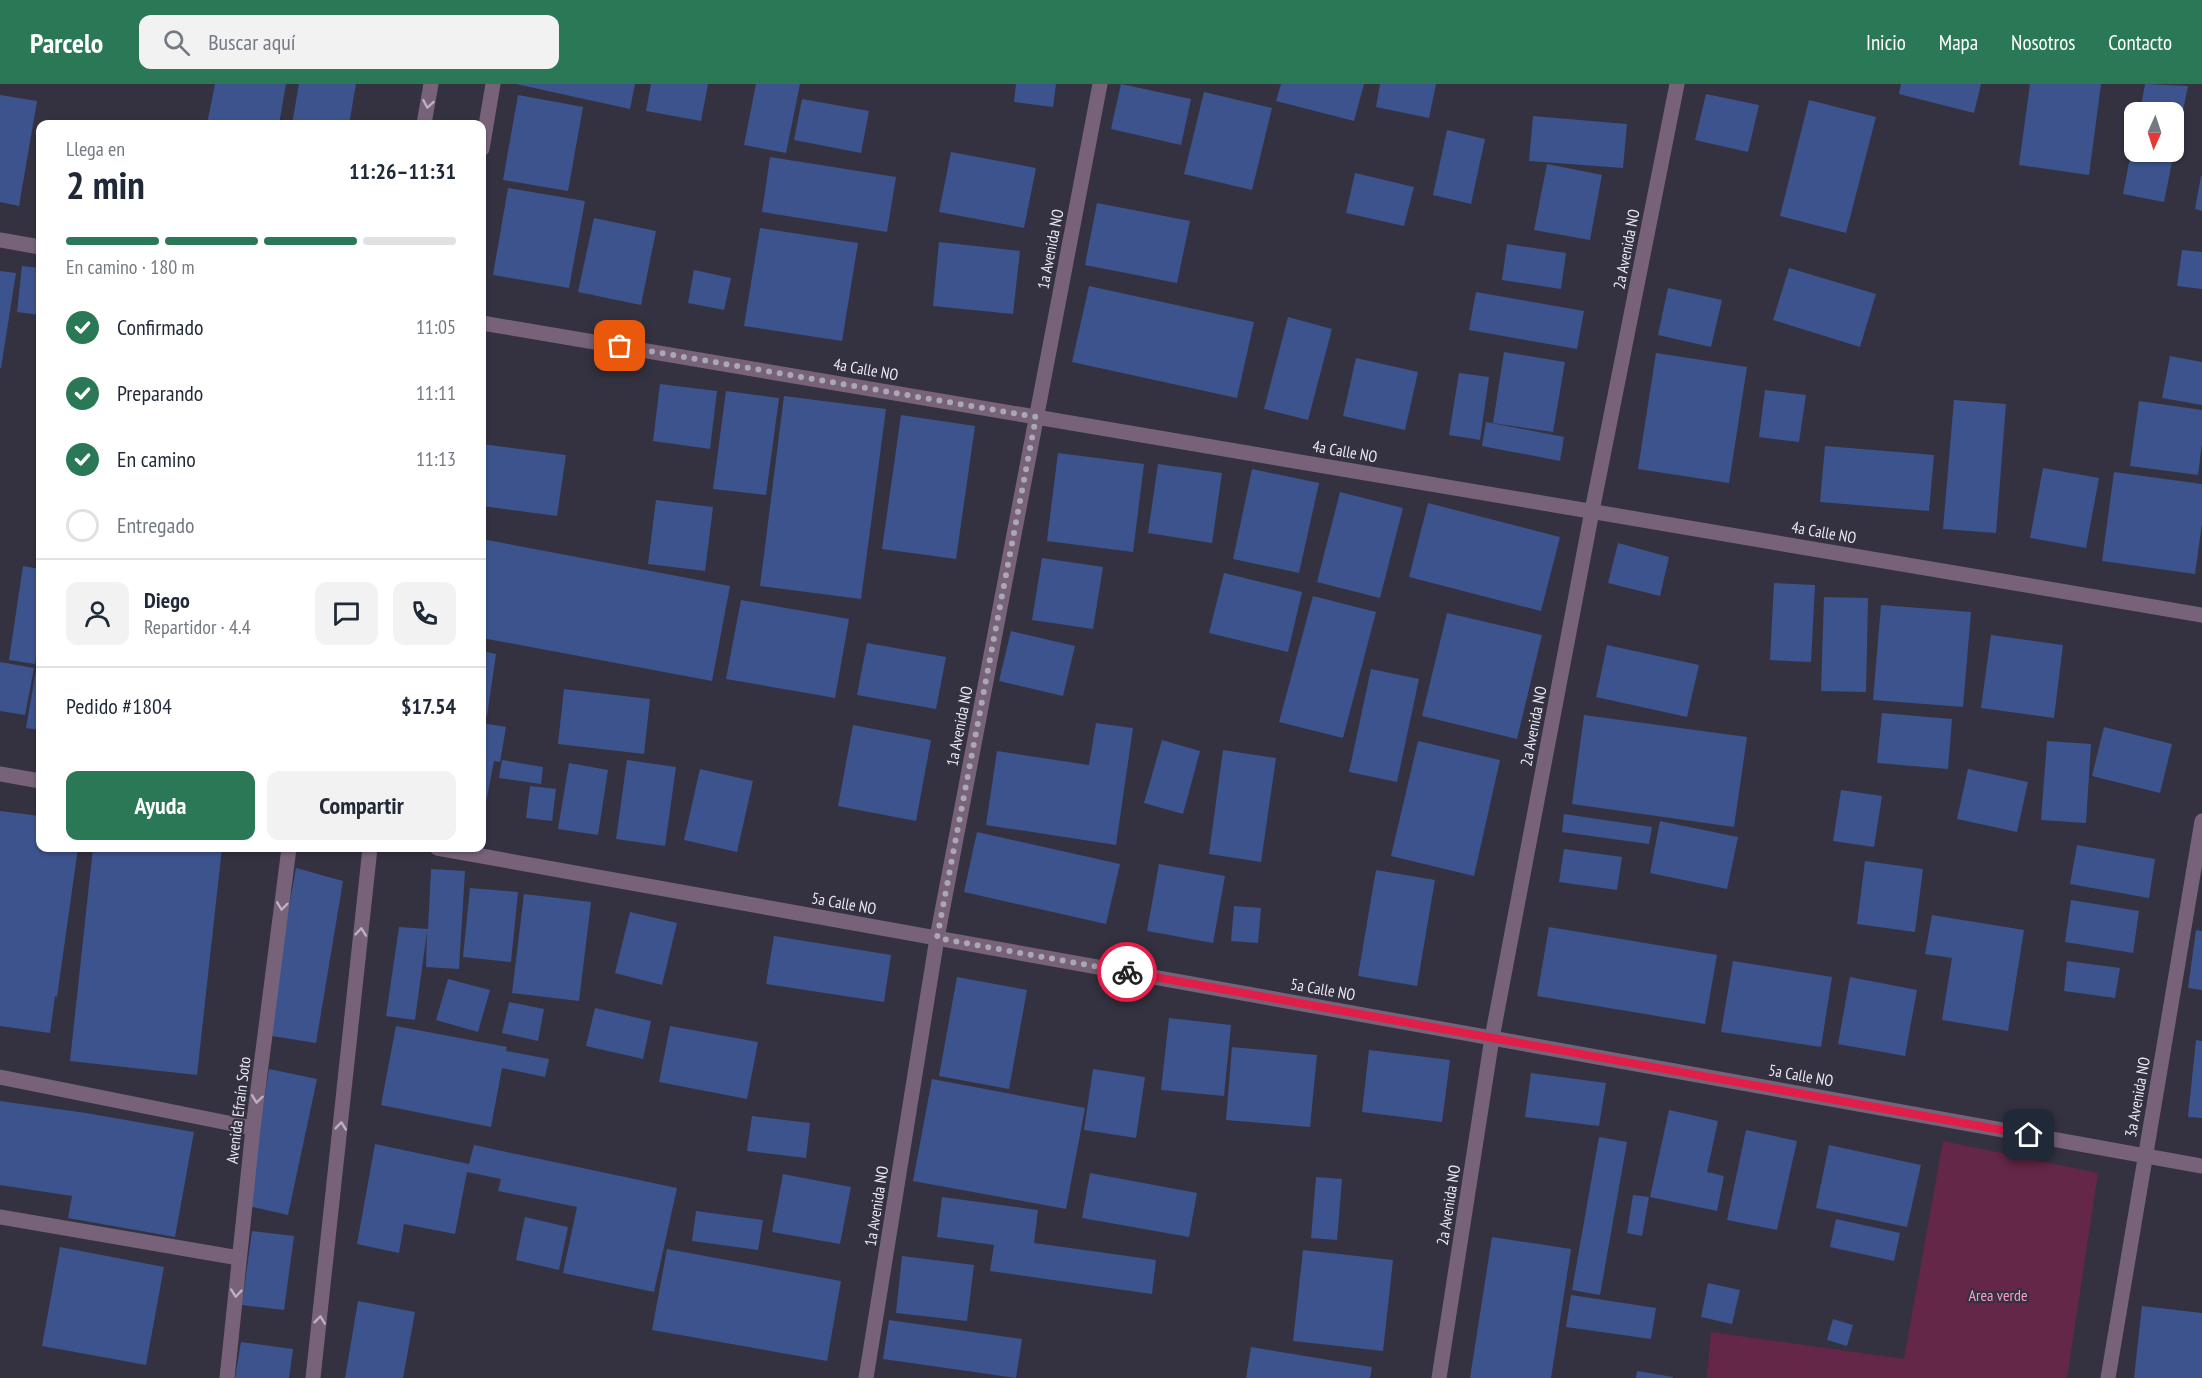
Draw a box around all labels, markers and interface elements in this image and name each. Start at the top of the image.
search box [139,15,559,69]
text: Parcelo [30,24,103,61]
icon: search [160,26,193,59]
text: Buscar aquí [208,28,295,56]
text: Inicio [1866,29,1906,56]
text: Mapa [1939,29,1978,56]
text: Nosotros [2011,29,2075,56]
text: Contacto [2108,29,2172,56]
one-way arrow [422,100,434,109]
north arrow [2124,102,2184,162]
map controls [2124,102,2184,162]
text: Llega en [66,136,125,162]
text: 11:26–11:31 [349,157,456,185]
text: 2 min [66,159,145,210]
street label: 1a Avenida NO [1032,207,1068,291]
street label: 2a Avenida NO [1608,207,1644,291]
text: En camino · 180 m [66,254,195,280]
icon: check [66,311,99,344]
text: Confirmado [117,313,203,341]
text: 11:05 [416,314,456,340]
pin [594,320,645,371]
icon: bag [603,329,636,362]
street label: 4a Calle NO [832,353,900,385]
icon: check [66,377,99,410]
text: Preparando [117,379,203,407]
text: 11:11 [416,380,456,406]
street label: 4a Calle NO [1311,435,1379,467]
icon: check [66,443,99,476]
text: En camino [117,445,196,473]
text: 11:13 [416,446,456,472]
text: Entregado [117,511,194,539]
street label: 4a Calle NO [1790,516,1858,548]
button: person [66,582,129,645]
button: chat [315,582,378,645]
button: phone [393,582,456,645]
text: Diego [144,586,190,614]
text: Repartidor · 4.4 [144,614,251,640]
street label: 1a Avenida NO [941,684,977,768]
street label: 2a Avenida NO [1515,684,1551,768]
text: Pedido #1804 [66,692,172,720]
text: $17.54 [401,692,456,720]
button: Ayuda [66,771,255,840]
button: Compartir [267,771,456,840]
street label: 5a Calle NO [810,887,878,919]
one-way arrow [276,901,288,910]
one-way arrow [354,928,367,937]
courier [1097,942,1157,1002]
icon: bike [1111,956,1144,989]
street label: 5a Calle NO [1289,973,1357,1005]
street label: Avenida Efraín Soto [222,1055,254,1165]
street label: 3a Avenida NO [2120,1055,2154,1139]
street label: 5a Calle NO [1767,1059,1835,1091]
one-way arrow [251,1094,263,1104]
pin [2003,1109,2054,1160]
icon: home [2012,1118,2045,1151]
one-way arrow [334,1122,347,1131]
street label: 2a Avenida NO [1432,1163,1464,1247]
street label: 1a Avenida NO [860,1164,892,1248]
park label: Area verde [1968,1285,2028,1305]
one-way arrow [230,1288,243,1297]
one-way arrow [313,1315,325,1324]

